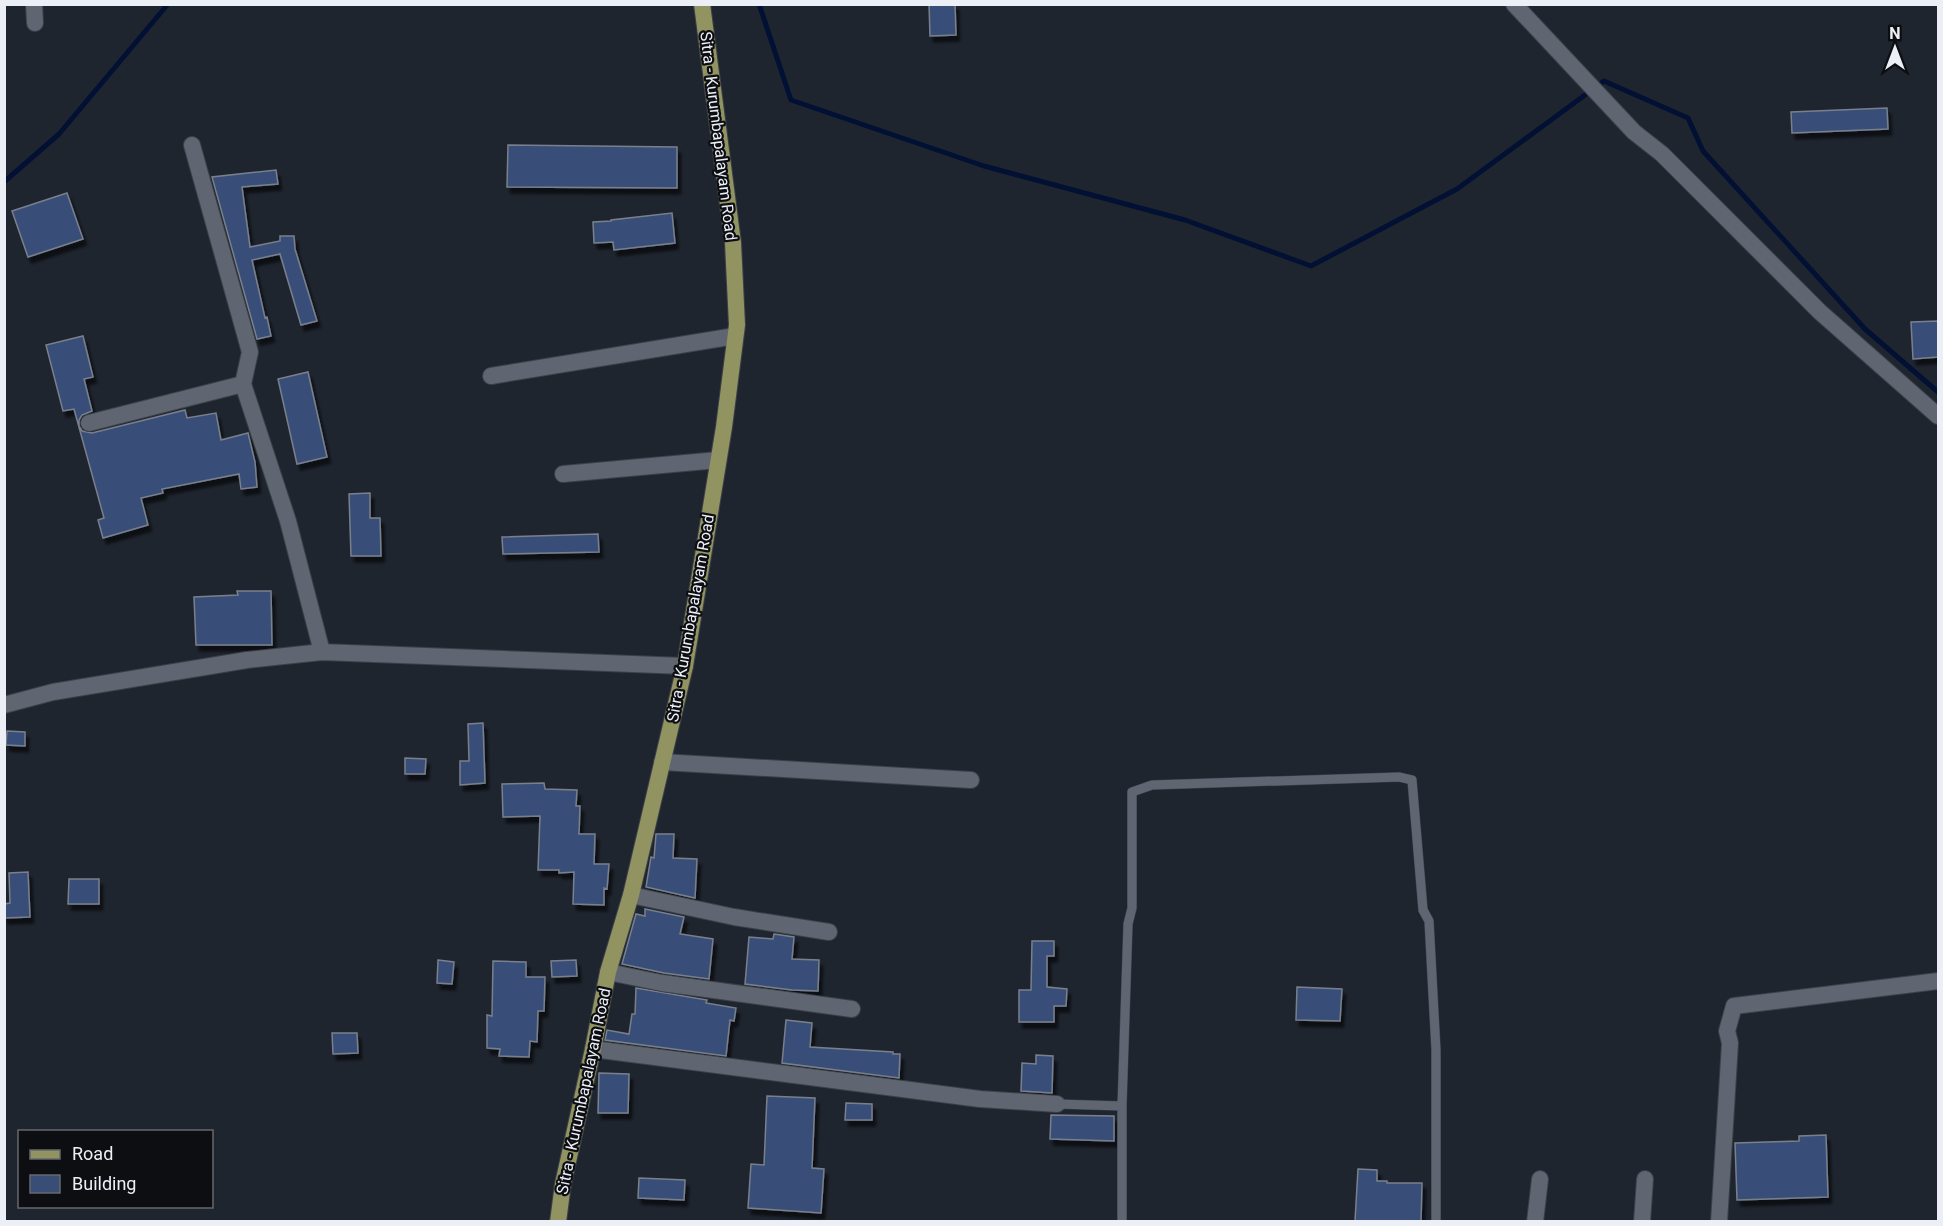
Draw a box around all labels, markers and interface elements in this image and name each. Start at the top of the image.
north arrow [1865,18,1925,78]
text: N [1889,24,1901,43]
street label: Sitra - Kurumbapalayam Road [696,30,741,242]
street label: Sitra - Kurumbapalayam Road [663,513,718,723]
street label: Sitra - Kurumbapalayam Road [552,986,615,1196]
legend [18,1130,213,1208]
text: Road [72,1143,113,1164]
text: Building [72,1173,136,1194]

